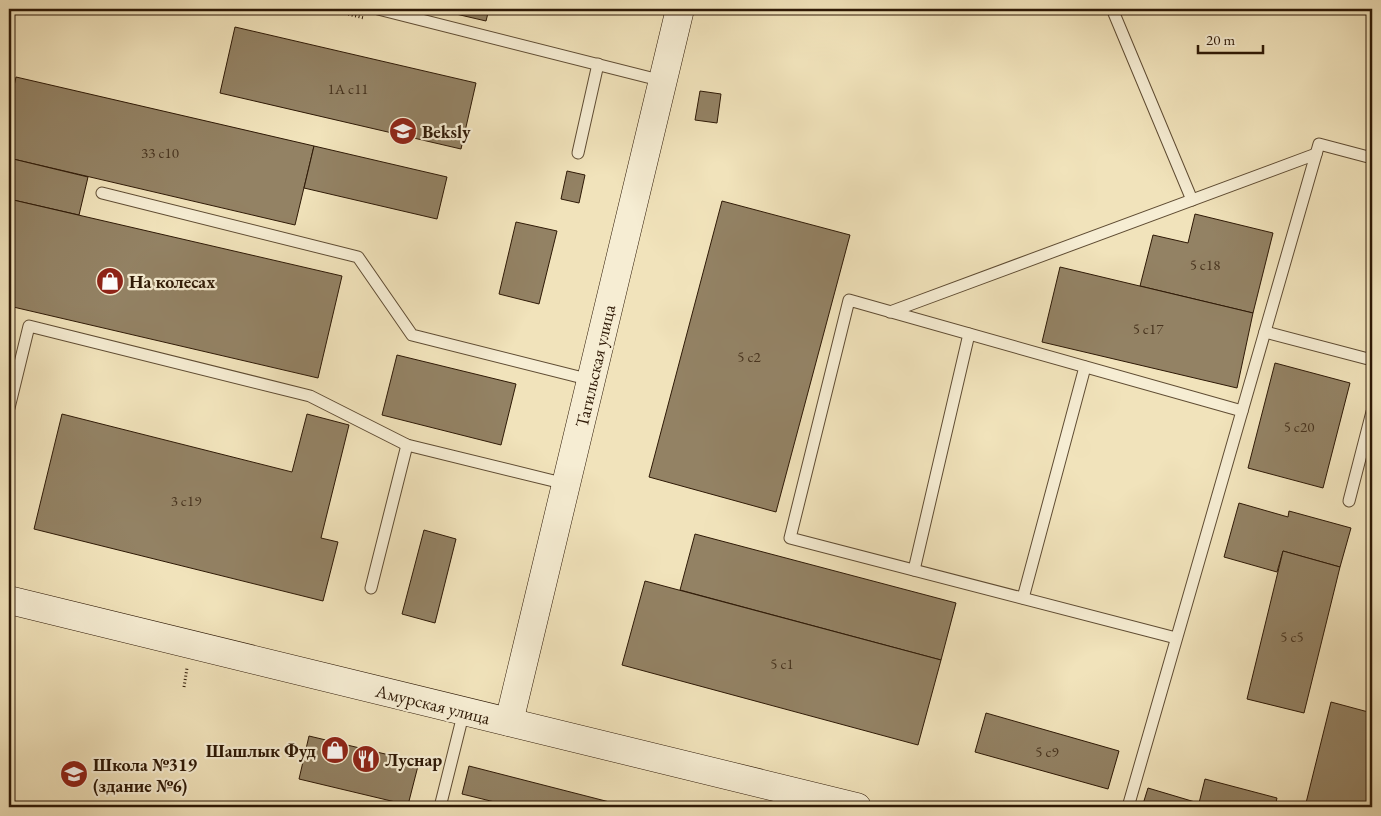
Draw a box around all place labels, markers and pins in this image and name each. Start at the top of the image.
school or university icon: Beksly [388,116,418,146]
place label: Beksly [422,120,471,143]
shop icon: На колесах [95,266,125,296]
place label: На колесах [129,270,215,293]
shop icon: Шашлык Фуд [320,735,350,765]
place label: Шашлык Фуд [206,739,316,762]
restaurant icon: Луснар [351,744,381,774]
place label: Луснар [385,748,442,771]
place label: Школа №319 (здание №6) [93,753,197,797]
school or university icon: Школа №319 (здание №6) [59,759,89,789]

